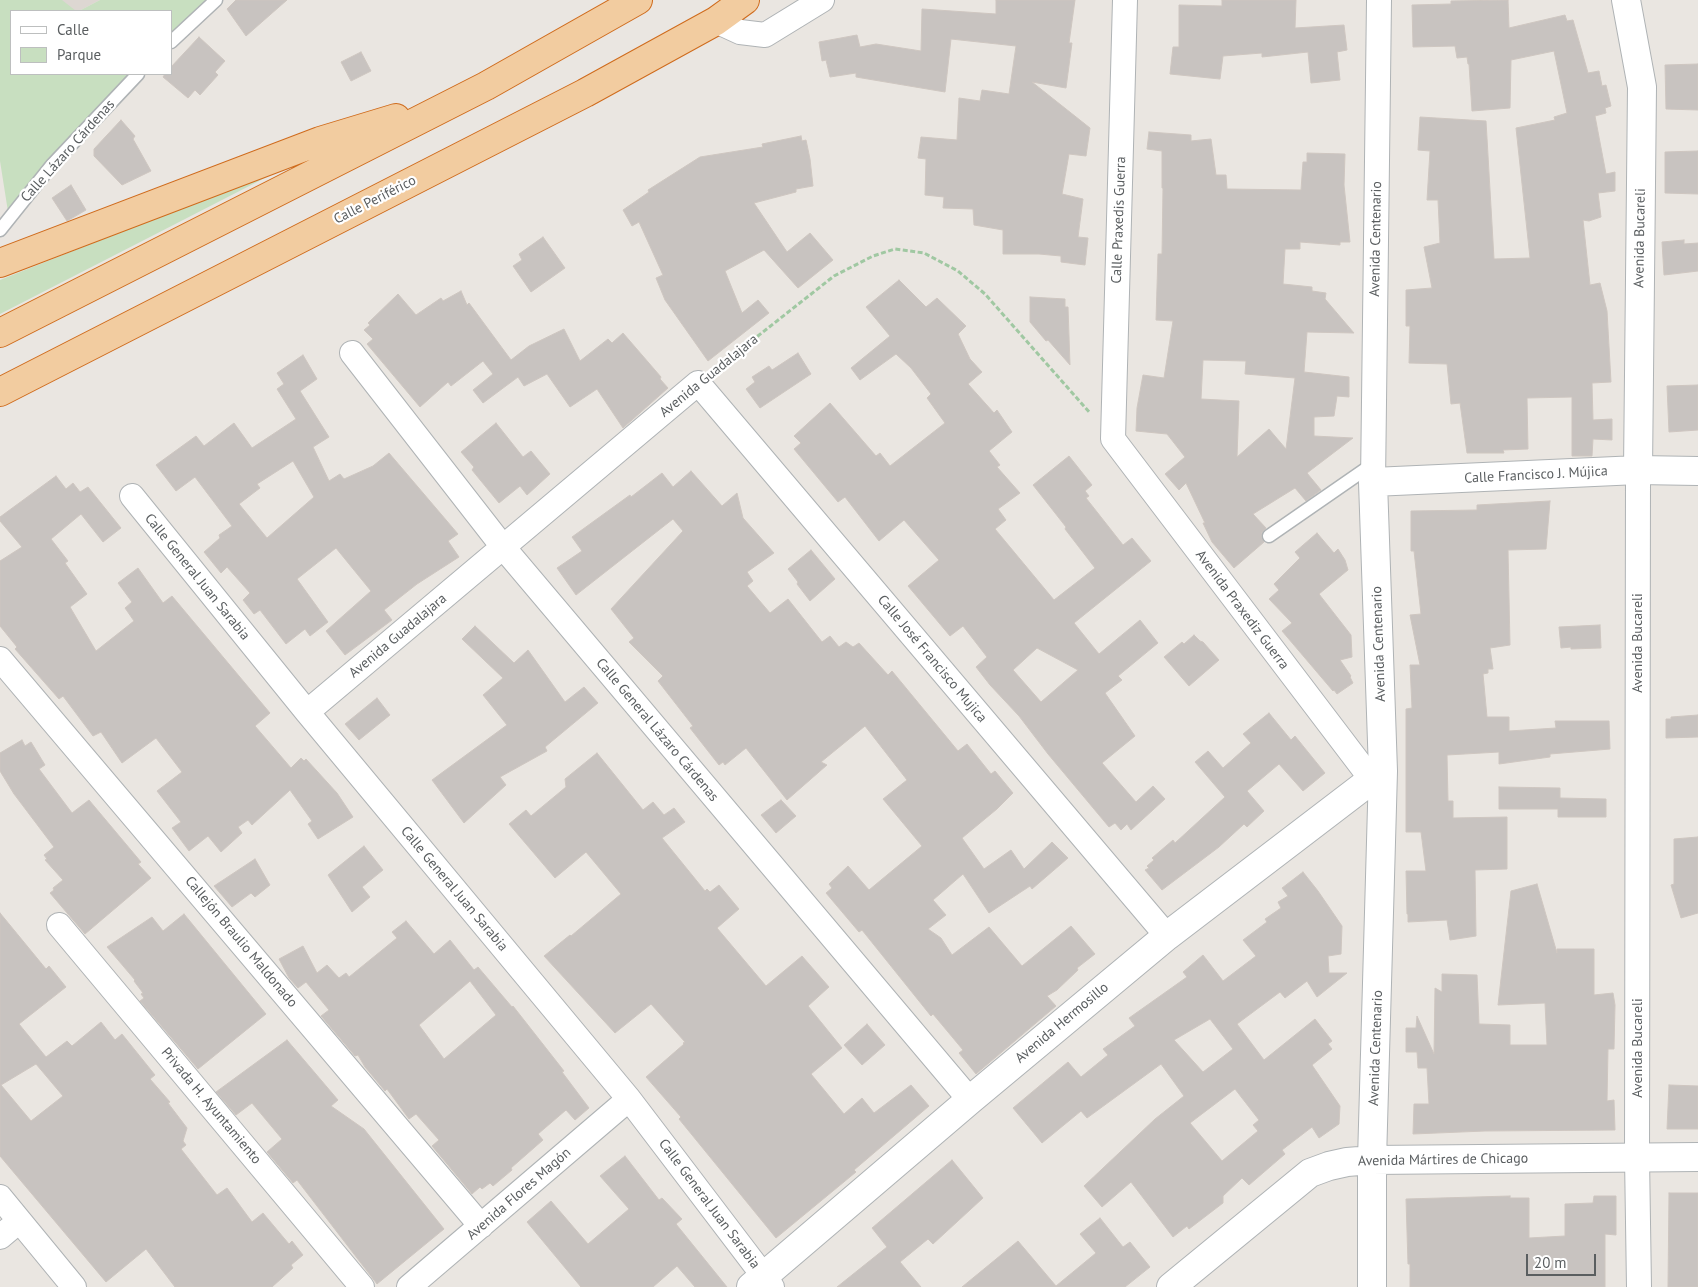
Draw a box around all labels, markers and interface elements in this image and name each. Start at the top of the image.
legend [10,10,172,75]
text: Calle [57,20,89,39]
text: Parque [57,45,101,64]
street label: Calle Lázaro Cárdenas [18,96,118,206]
street label: Calle Praxedis Guerra [1108,156,1130,284]
street label: Calle Periférico [331,172,419,228]
street label: Avenida Centenario [1367,181,1385,297]
street label: Avenida Bucareli [1631,188,1649,288]
street label: Avenida Guadalajara [656,331,762,421]
street label: Calle Francisco J. Mújica [1464,463,1608,487]
street label: Calle General Juan Sarabia [141,510,253,644]
street label: Avenida Praxediz Guerra [1192,547,1292,673]
street label: Avenida Centenario [1369,586,1389,702]
street label: Avenida Guadalajara [346,590,450,682]
street label: Calle José Francisco Mujica [874,592,990,726]
street label: Avenida Bucareli [1630,593,1646,693]
street label: Calle General Lázaro Cárdenas [592,655,722,805]
street label: Calle General Juan Sarabia [397,823,511,955]
street label: Callejón Braulio Maldonado [181,873,301,1011]
street label: Avenida Hermosillo [1012,979,1112,1067]
street label: Avenida Centenario [1366,990,1386,1106]
street label: Avenida Bucareli [1630,998,1646,1098]
street label: Privada H. Ayuntamiento [157,1044,265,1168]
street label: Calle General Juan Sarabia [655,1136,763,1272]
street label: Avenida Flores Magón [464,1144,574,1244]
street label: Avenida Mártires de Chicago [1358,1150,1528,1170]
scale bar [1528,1244,1598,1276]
text: 20 m [1534,1253,1567,1272]

